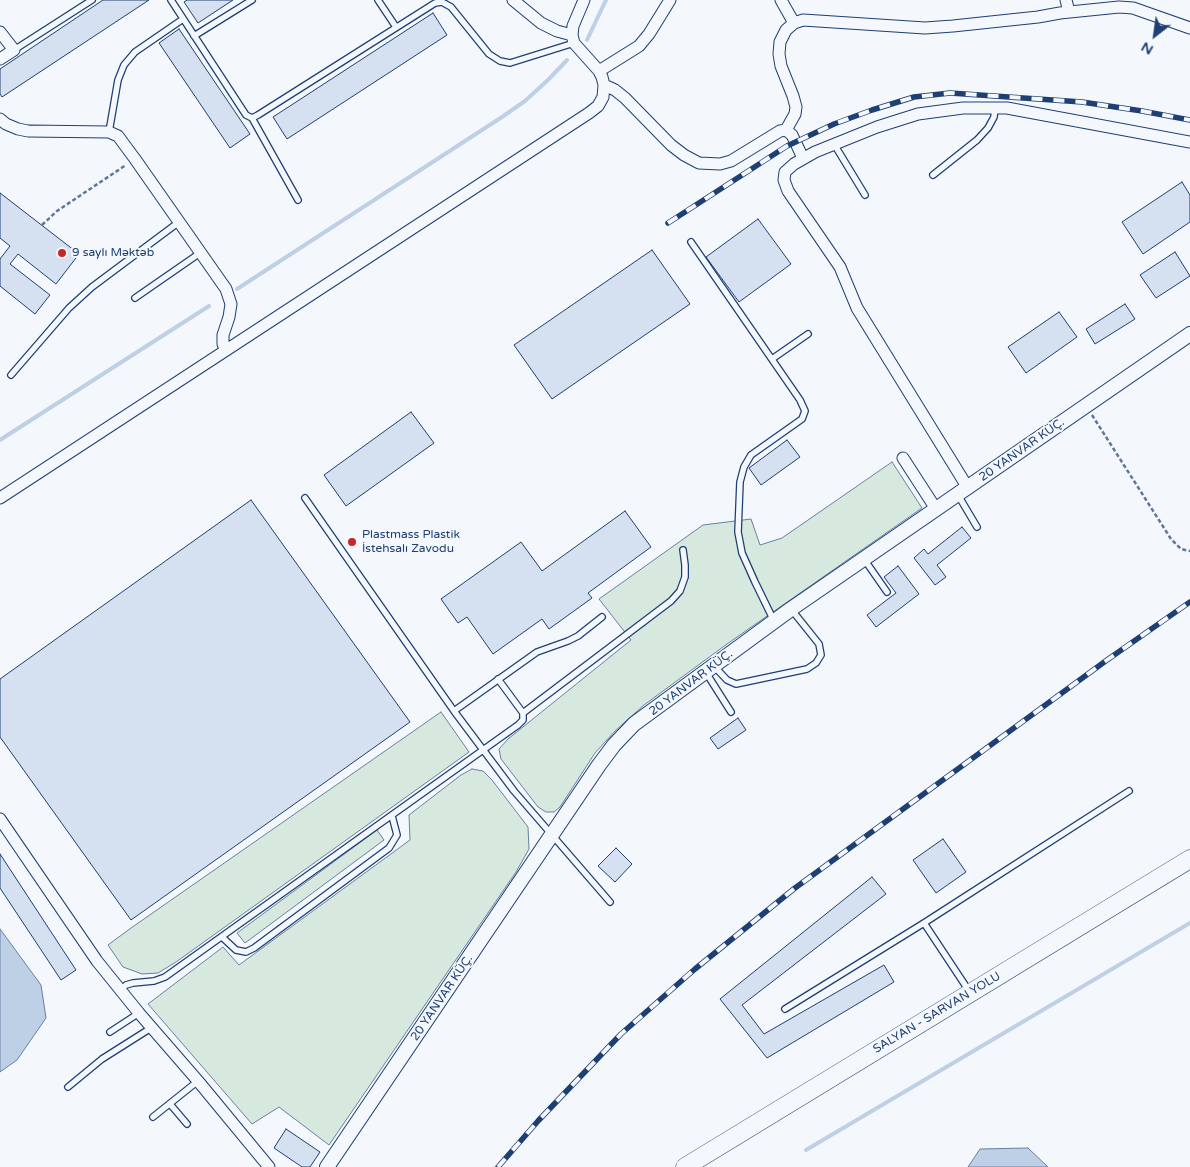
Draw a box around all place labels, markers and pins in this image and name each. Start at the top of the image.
place label: 9 saylı Məktəb [72,246,154,260]
marker: 9 saylı Məktəb [56,247,68,259]
place label: Plastmass Plastik İstehsalı Zavodu [362,528,460,556]
marker: Plastmass Plastik İstehsalı Zavodu [346,536,358,548]

